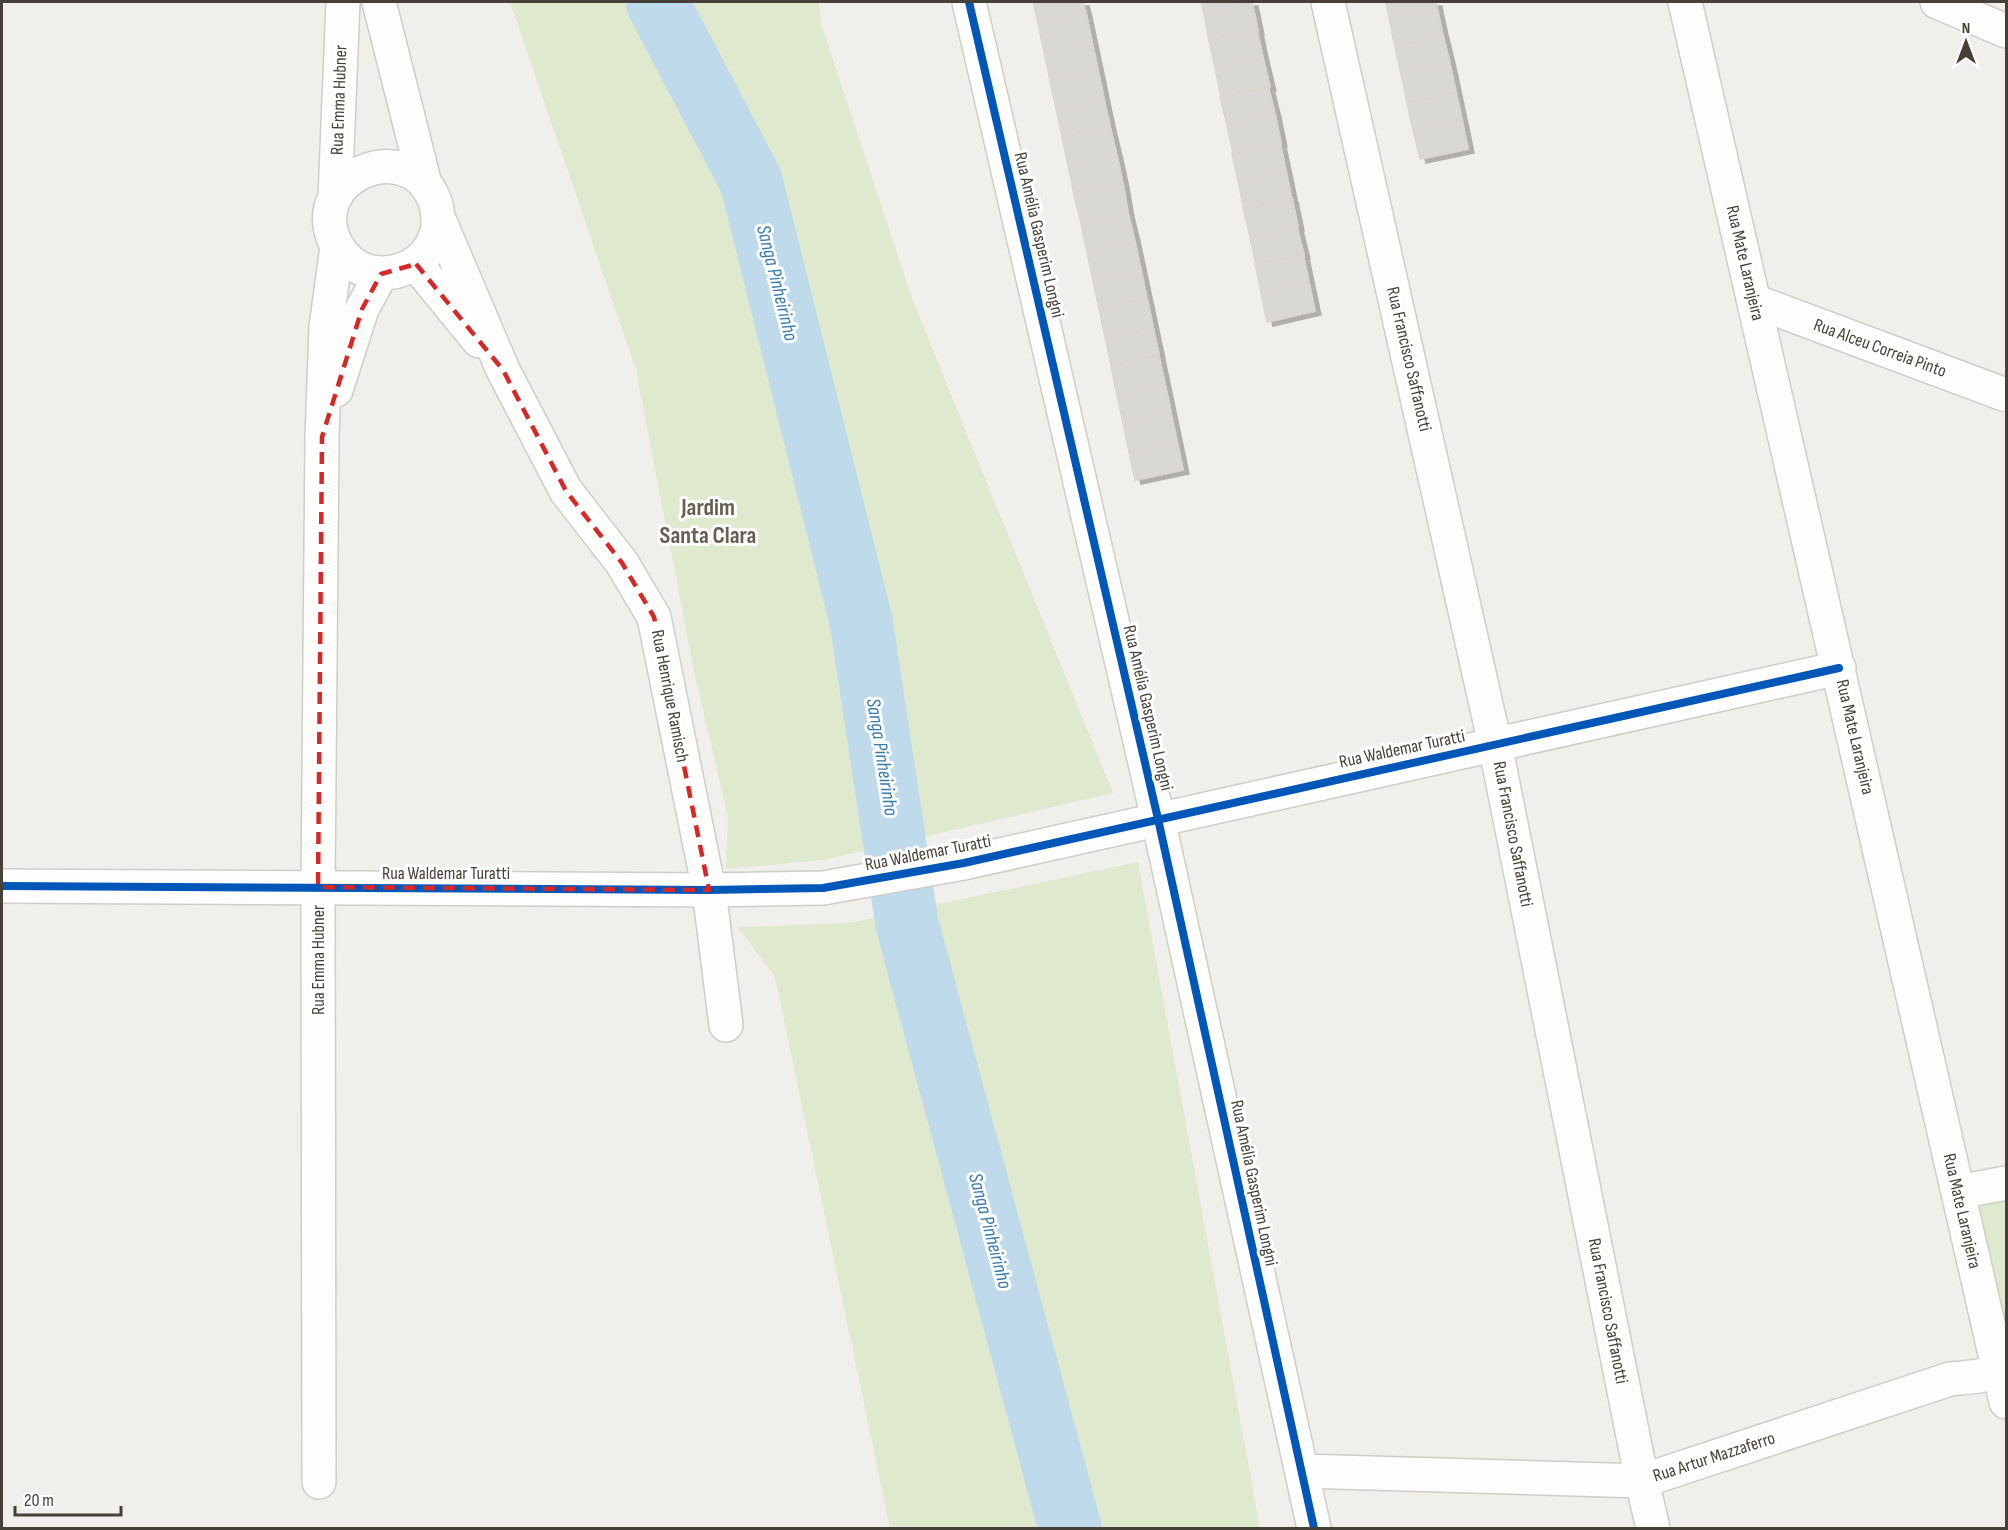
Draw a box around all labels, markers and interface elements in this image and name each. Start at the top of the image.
north arrow [1936,12,1996,72]
text: N [1962,19,1970,38]
street label: Rua Emma Hubner [327,45,351,155]
street label: Rua Amélia Gasperim Longni [1010,150,1068,320]
street label: Rua Mate Laranjeira [1722,203,1768,323]
water label: Sanga Pinheirinho [751,223,803,343]
street label: Rua Francisco Saffanotti [1382,285,1436,433]
street label: Rua Alceu Correia Pinto [1811,314,1949,382]
district label: Jardim Santa Clara [660,493,756,550]
street label: Rua Amélia Gasperim Longni [1119,623,1177,793]
street label: Rua Henrique Ramisch [647,628,693,764]
street label: Rua Mate Laranjeira [1832,677,1878,797]
water label: Sanga Pinheirinho [861,697,903,817]
street label: Rua Waldemar Turatti [1337,725,1467,773]
street label: Rua Francisco Saffanotti [1489,760,1537,908]
street label: Rua Waldemar Turatti [863,830,993,876]
street label: Rua Waldemar Turatti [382,863,510,884]
street label: Rua Emma Hubner [308,905,329,1015]
street label: Rua Amélia Gasperim Longni [1226,1098,1282,1268]
street label: Rua Mate Laranjeira [1939,1151,1985,1271]
water label: Sanga Pinheirinho [963,1171,1017,1291]
street label: Rua Francisco Saffanotti [1584,1237,1632,1385]
street label: Rua Artur Mazzaferro [1650,1427,1778,1487]
scale bar [15,1479,122,1517]
text: 20 m [24,1490,54,1511]

